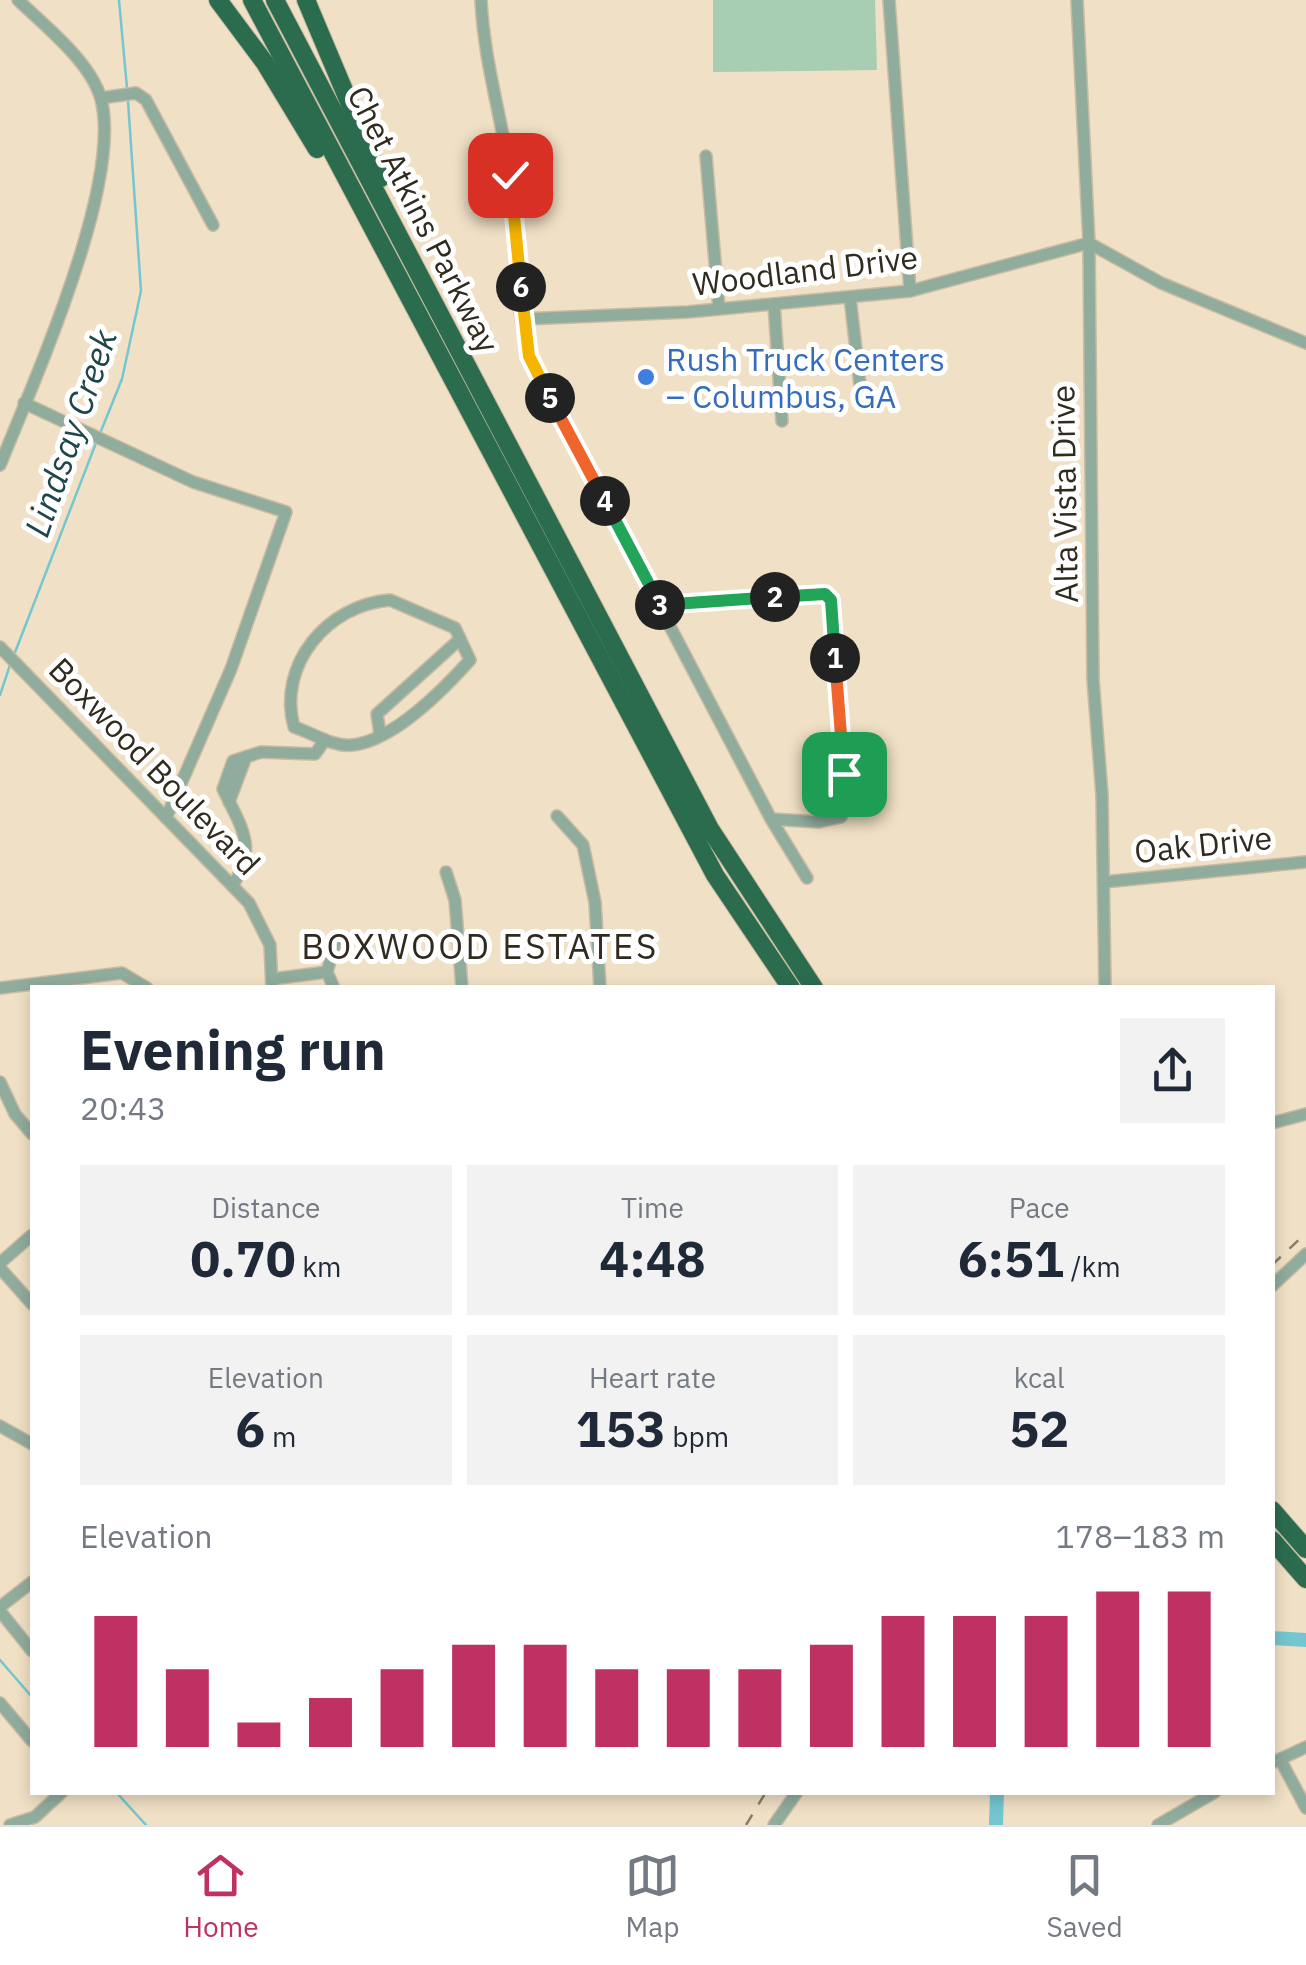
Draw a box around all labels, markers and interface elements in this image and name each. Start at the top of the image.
street label: Chet Atkins Parkway [339,78,509,360]
pin [468,133,553,218]
icon: check [483,148,538,203]
street label: Woodland Drive [690,235,920,305]
pin: 6 [496,262,546,312]
text: 6 [513,268,529,305]
water label: Lindsay Creek [13,323,127,543]
place label: Rush Truck Centers – Columbus, GA [666,338,945,417]
marker: Rush Truck Centers – Columbus, GA [635,366,657,388]
pin: 5 [525,373,575,423]
text: 5 [542,379,558,416]
street label: Alta Vista Drive [1041,385,1087,603]
pin: 4 [580,476,630,526]
text: 4 [597,482,613,519]
pin: 2 [750,572,800,622]
text: 2 [767,578,783,615]
pin: 3 [635,580,685,630]
text: 3 [652,586,668,623]
pin: 1 [810,633,860,683]
text: 1 [827,639,843,676]
street label: Boxwood Boulevard [40,648,270,884]
pin [802,732,887,817]
icon: arrive [817,747,872,802]
street label: Oak Drive [1132,816,1274,872]
district label: BOXWOOD ESTATES [301,923,659,969]
text: Evening run [80,1014,386,1085]
button: share [1120,1018,1225,1123]
text: 20:43 [80,1087,166,1129]
text: Distance [211,1189,320,1226]
text: Time [621,1189,684,1226]
text: Pace [1009,1189,1070,1226]
text: 0.70 [190,1226,296,1291]
text: 4:48 [599,1226,706,1291]
text: 6:51 [958,1226,1064,1291]
text: km [296,1248,341,1285]
text: /km [1064,1248,1121,1285]
text: Elevation [208,1359,324,1396]
text: Heart rate [589,1359,716,1396]
text: kcal [1014,1359,1065,1396]
text: 6 [235,1396,265,1461]
text: 153 [576,1396,666,1461]
text: 52 [1009,1396,1069,1461]
text: m [265,1418,296,1455]
text: bpm [666,1418,729,1455]
text: Elevation [80,1515,213,1557]
text: 178–183 m [1055,1515,1225,1557]
tab: Home [183,1848,259,1945]
tab: Map [625,1848,680,1945]
tab: Saved [1047,1848,1123,1945]

